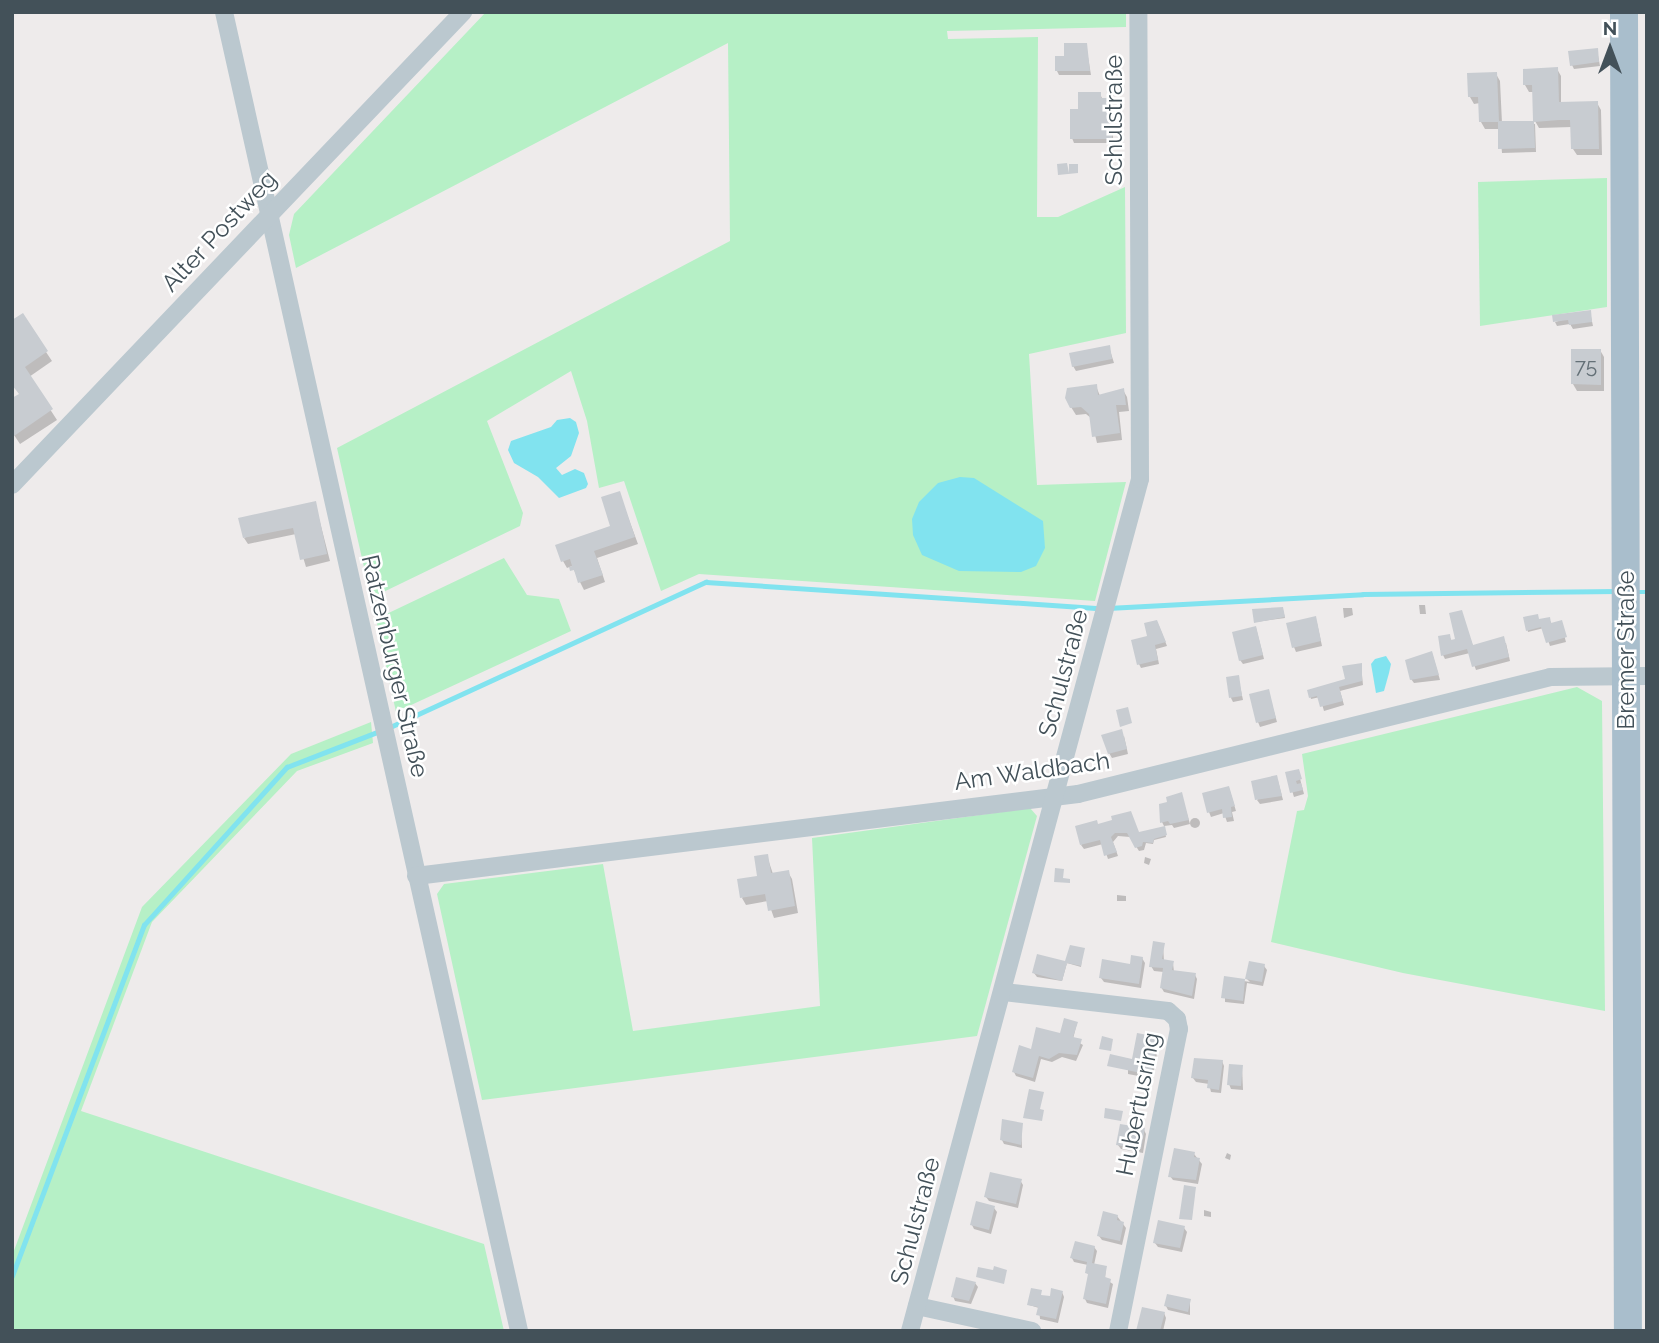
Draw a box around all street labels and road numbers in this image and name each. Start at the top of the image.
street label: Schulstraße [1100,55,1128,185]
street label: Alter Postweg [155,164,283,298]
street label: Ratzenburger Straße [355,552,435,780]
street label: Bremer Straße [1612,570,1640,730]
street label: Schulstraße [1032,606,1094,740]
street label: Am Waldbach [952,746,1112,796]
street label: Hubertusring [1110,1030,1166,1178]
street label: Schulstraße [884,1154,946,1288]

